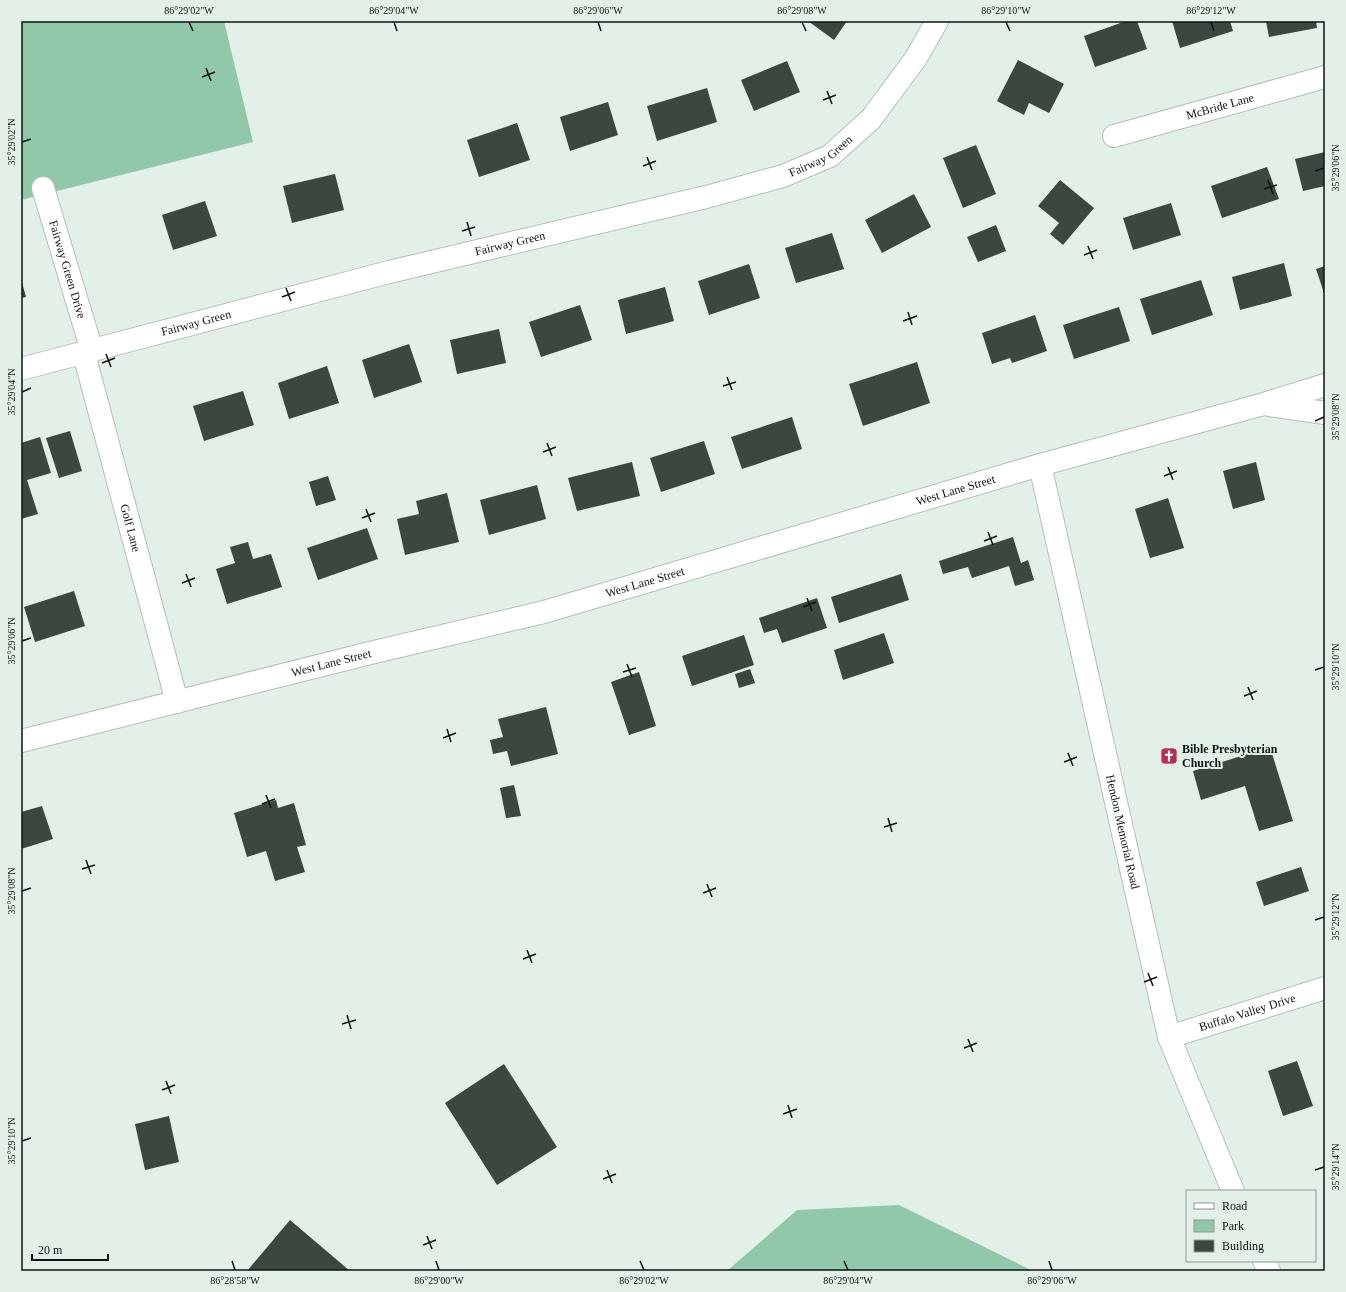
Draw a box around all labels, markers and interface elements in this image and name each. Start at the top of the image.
text: 86°29'02"W [164,5,214,16]
text: 86°29'04"W [369,5,419,16]
text: 86°29'06"W [573,5,623,16]
text: 86°29'08"W [777,5,827,16]
text: 86°29'10"W [981,5,1031,16]
text: 86°29'12"W [1186,5,1236,16]
street label: McBride Lane [1184,90,1255,123]
text: 35°29'02"N [6,118,17,166]
street label: Fairway Green [787,132,855,180]
text: 35°29'06"N [1330,144,1341,192]
street label: Fairway Green Drive [46,219,89,320]
street label: Fairway Green [474,228,547,258]
street label: Fairway Green [160,307,232,339]
text: 35°29'04"N [6,368,17,416]
text: 35°29'08"N [1330,393,1341,441]
street label: West Lane Street [914,471,997,508]
street label: Golf Lane [117,502,144,553]
street label: West Lane Street [604,564,687,600]
text: 35°29'06"N [6,617,17,665]
text: 35°29'10"N [1330,643,1341,691]
street label: West Lane Street [290,646,373,680]
place label: Bible Presbyterian Church [1182,742,1278,770]
church icon: Bible Presbyterian Church [1159,746,1179,766]
street label: Hendon Memorial Road [1103,773,1142,890]
text: 35°29'08"N [6,867,17,915]
text: 35°29'12"N [1330,893,1341,941]
street label: Buffalo Valley Drive [1197,991,1297,1034]
text: 35°29'10"N [6,1117,17,1165]
text: 35°29'14"N [1330,1143,1341,1191]
legend [1186,1190,1316,1262]
text: Road [1222,1199,1247,1213]
text: Park [1222,1219,1244,1233]
scale bar [32,1236,108,1262]
text: Building [1222,1239,1264,1253]
text: 20 m [38,1243,63,1257]
text: 86°28'58"W [210,1275,260,1286]
text: 86°29'00"W [414,1275,464,1286]
text: 86°29'02"W [619,1275,669,1286]
text: 86°29'04"W [823,1275,873,1286]
text: 86°29'06"W [1027,1275,1077,1286]

